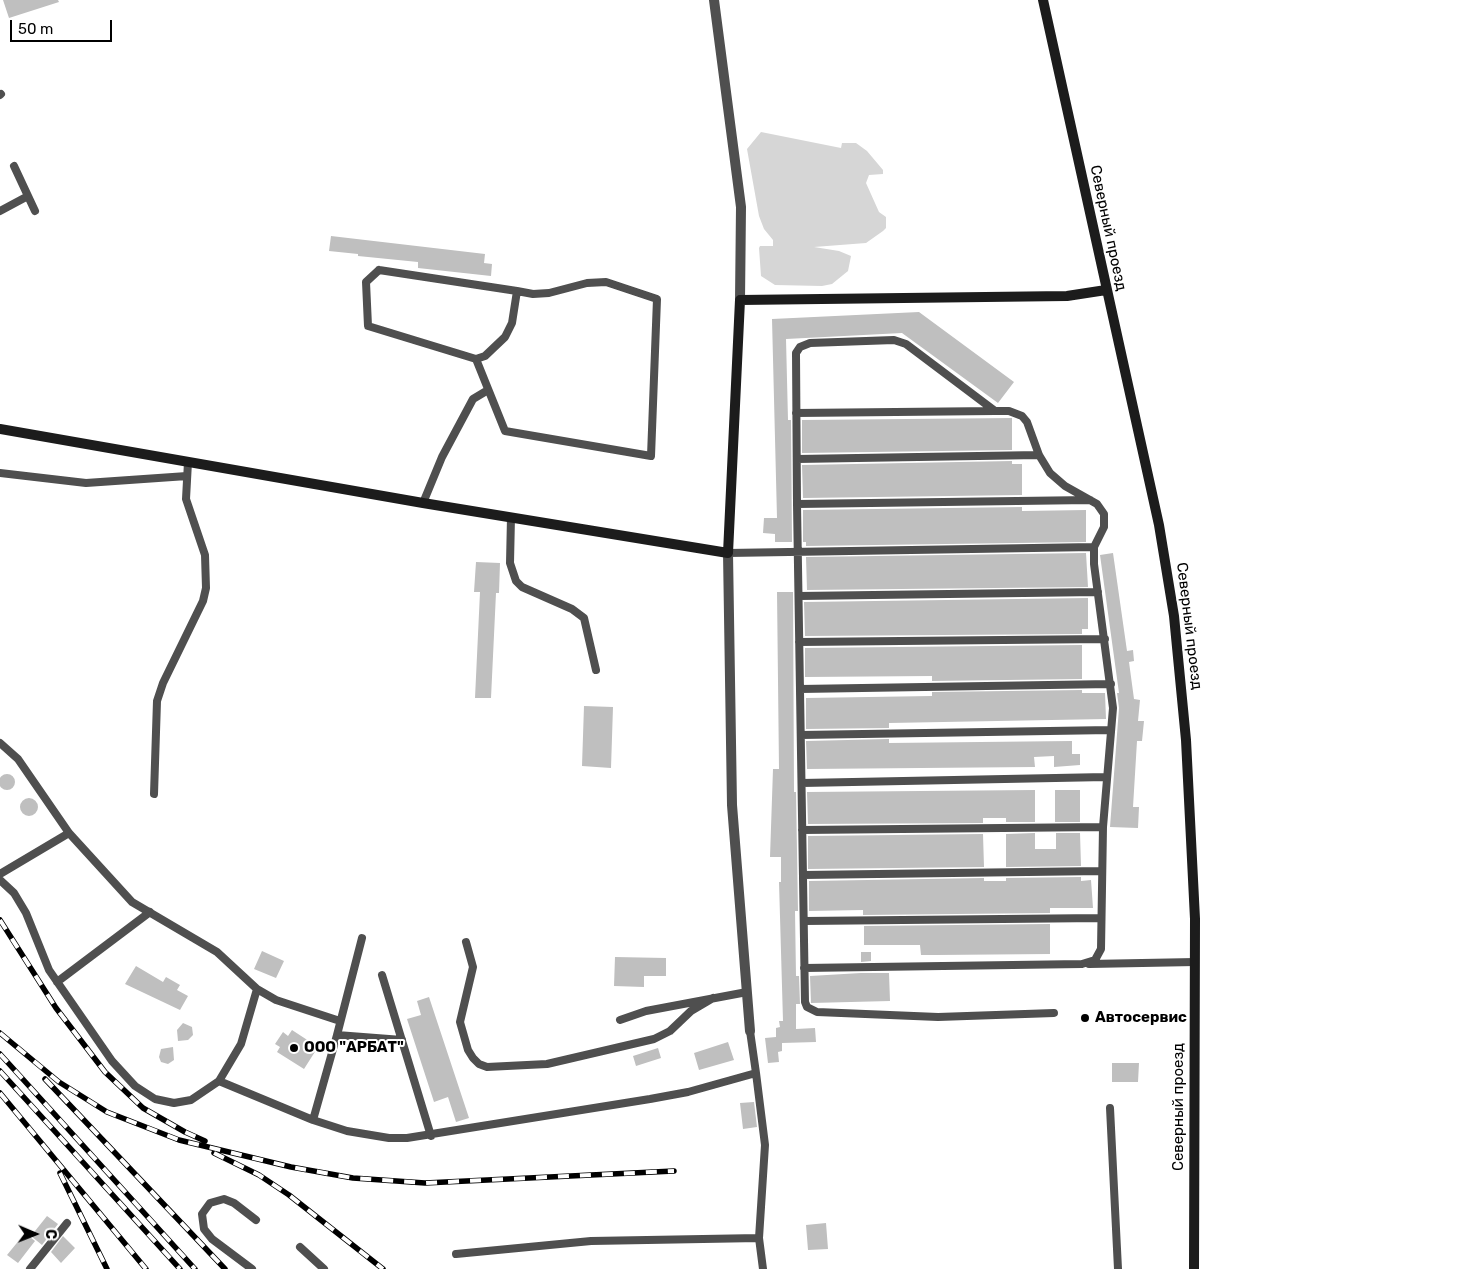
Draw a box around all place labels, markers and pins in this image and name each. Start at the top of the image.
place label: Автосервис [1095,1009,1187,1027]
marker: Автосервис [1079,1012,1091,1024]
place label: ООО "АРБАТ" [304,1039,404,1057]
marker: ООО "АРБАТ" [288,1042,300,1054]

